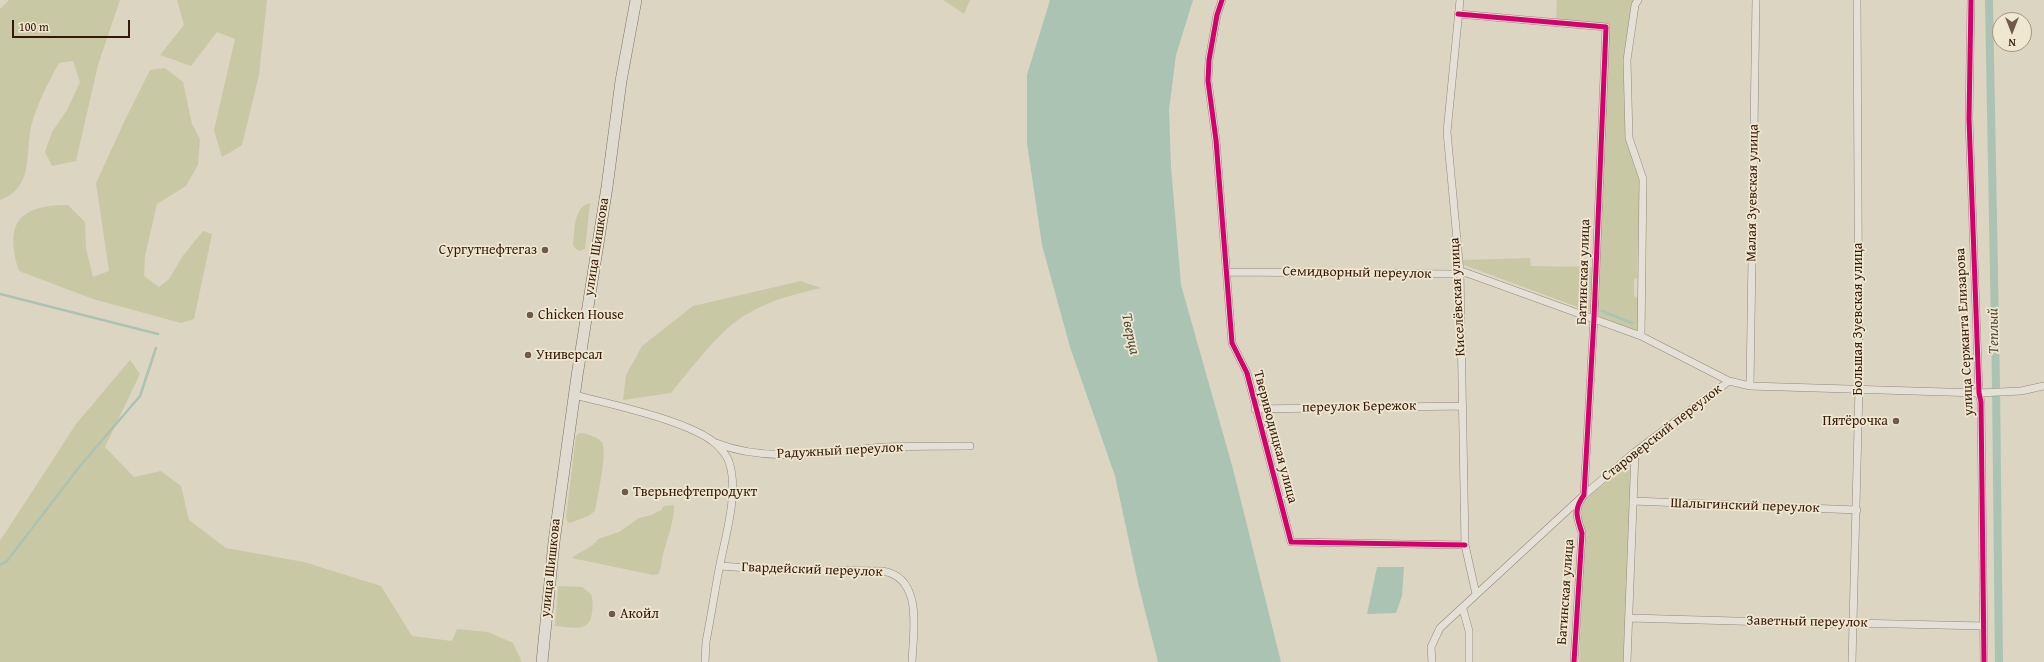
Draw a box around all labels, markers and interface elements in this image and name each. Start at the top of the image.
scale bar [14,12,132,38]
north arrow [1992,12,2032,52]
text: 100 m [19,18,49,35]
text: N [2008,35,2016,51]
street label: Малая Зуевская улица [1743,124,1763,262]
street label: улица Шишкова [581,197,613,297]
street label: Батинская улица [1574,219,1594,325]
street label: Киселёвская улица [1446,237,1470,357]
place label: Сургутнефтегаз [439,242,537,258]
street label: Большая Зуевская улица [1850,243,1866,395]
marker: Сургутнефтегаз [540,245,550,255]
street label: улица Сержанта Елизарова [1952,248,1978,416]
street label: Семидворный переулок [1282,263,1432,283]
place label: Chicken House [538,307,624,323]
water label: Теплый [1985,308,2003,354]
marker: Chicken House [525,310,535,320]
water label: Тверца [1117,312,1143,356]
place label: Универсал [536,347,603,363]
marker: Универсал [523,350,533,360]
street label: Твериводицкая улица [1249,369,1301,505]
street label: Староверский переулок [1599,381,1725,485]
street label: переулок Бережок [1302,398,1416,416]
place label: Пятёрочка [1822,413,1888,429]
marker: Пятёрочка [1891,416,1901,426]
street label: Радужный переулок [776,439,904,463]
place label: Тверьнефтепродукт [633,484,757,500]
marker: Тверьнефтепродукт [620,487,630,497]
street label: Шалыгинский переулок [1670,495,1820,517]
street label: улица Шишкова [537,518,565,618]
street label: Батинская улица [1554,539,1578,645]
street label: Гвардейский переулок [741,559,883,581]
place label: Акойл [620,606,659,622]
marker: Акойл [607,609,617,619]
street label: Заветный переулок [1746,613,1868,631]

